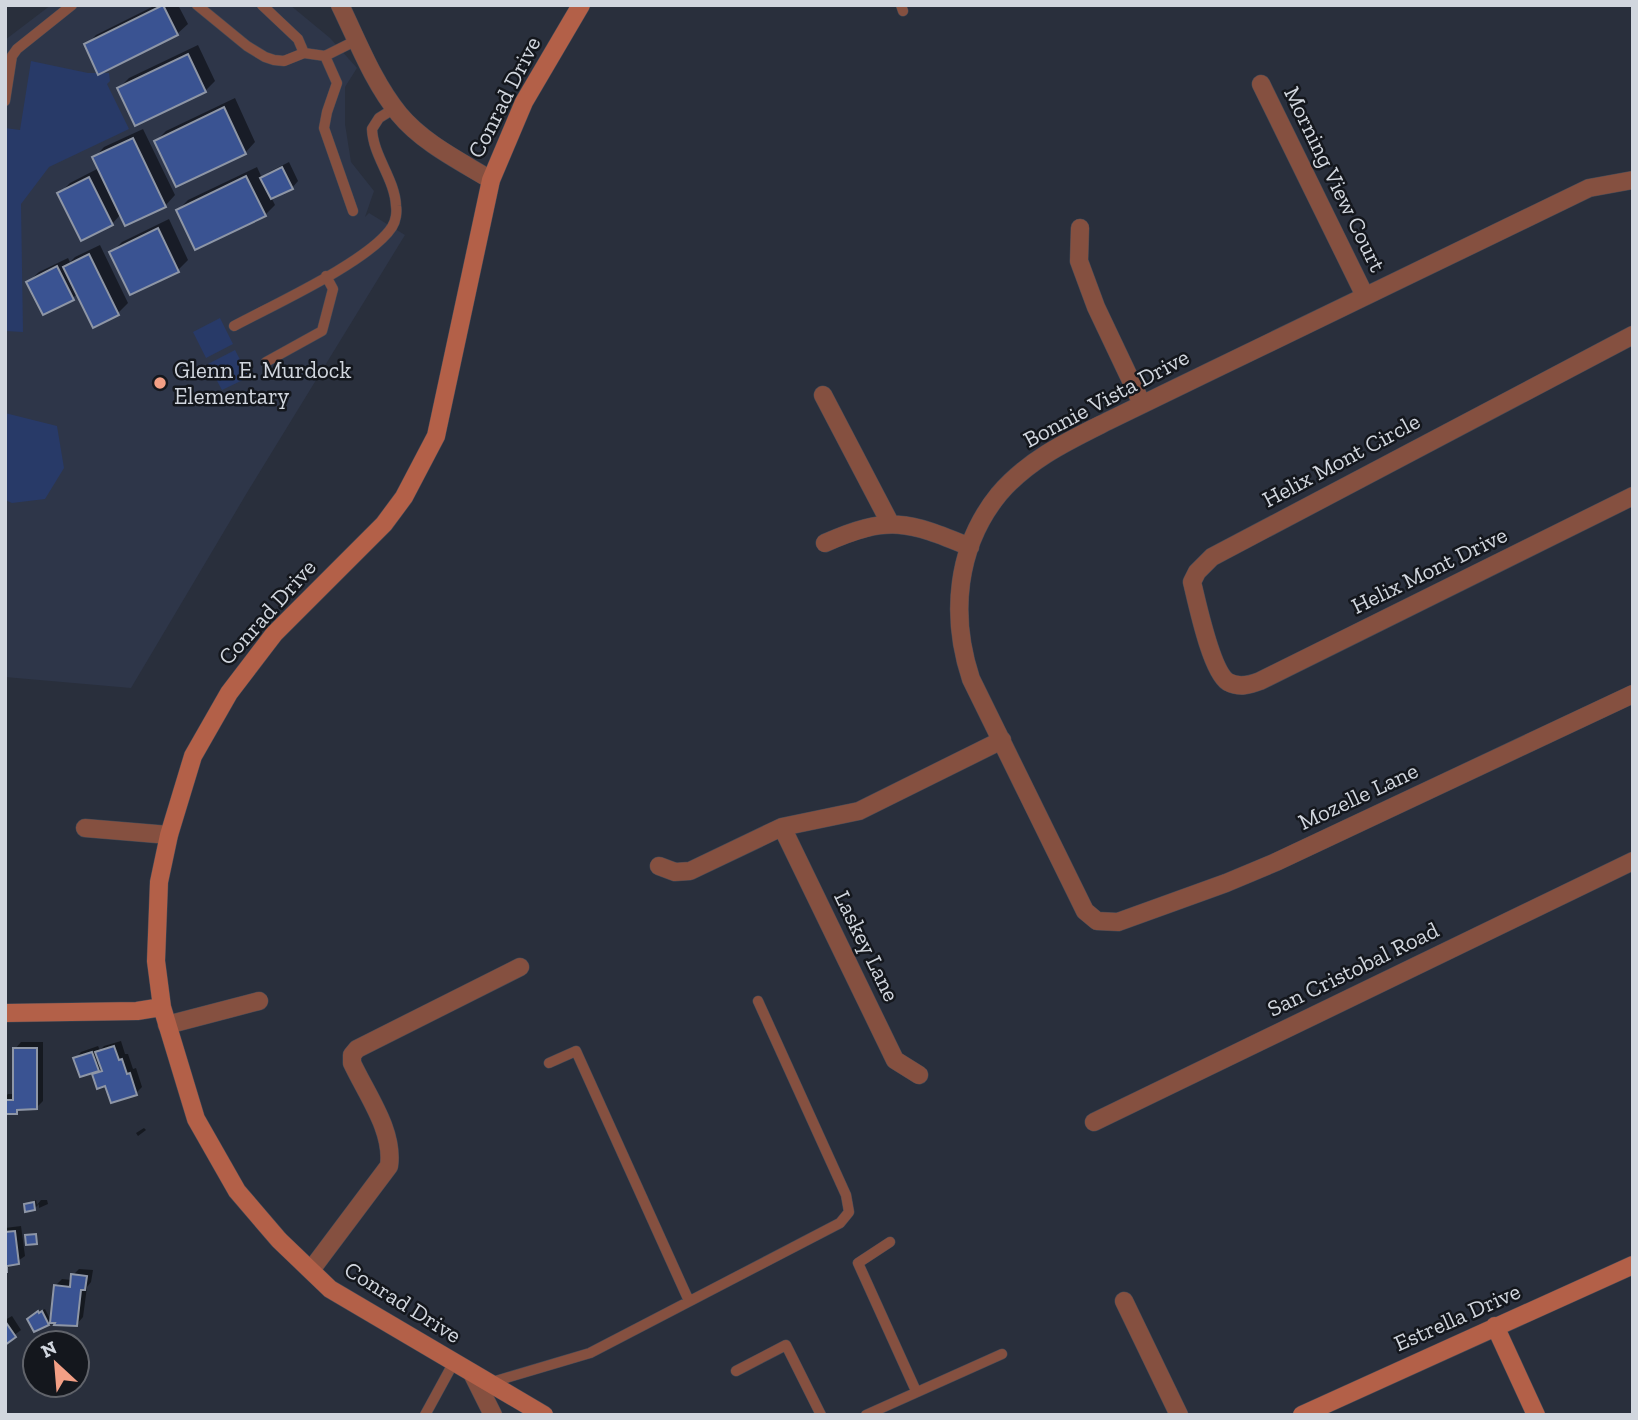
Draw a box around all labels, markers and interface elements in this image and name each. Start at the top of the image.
street label: Conrad Drive [461,32,547,162]
street label: Morning View Court [1278,82,1392,277]
street label: Bonnie Vista Drive [1018,343,1194,453]
place label: Glenn E. Murdock Elementary [174,356,351,410]
marker: Glenn E. Murdock Elementary [152,375,168,391]
street label: Helix Mont Circle [1258,407,1424,513]
street label: Helix Mont Drive [1347,520,1511,620]
street label: Conrad Drive [212,553,322,671]
street label: Mozelle Lane [1294,756,1422,836]
street label: Laskey Lane [828,886,906,1006]
street label: San Cristobal Road [1263,915,1444,1023]
street label: Conrad Drive [339,1255,467,1349]
street label: Estrella Drive [1389,1277,1525,1357]
north arrow [21,1329,91,1399]
text: N [37,1336,60,1363]

